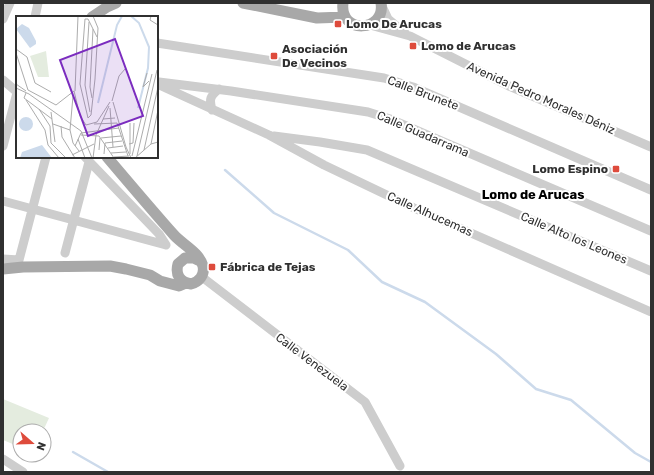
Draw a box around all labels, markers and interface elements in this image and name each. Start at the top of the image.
inset map [16,16,158,158]
place label: Lomo De Arucas [346,17,442,31]
marker: Lomo De Arucas [333,19,343,29]
place label: Lomo de Arucas [421,39,516,53]
marker: Lomo de Arucas [408,41,418,51]
place label: Asociación De Vecinos [282,42,348,70]
marker: Asociación De Vecinos [269,51,279,61]
street label: Avenida Pedro Morales Déniz [465,59,617,137]
street label: Calle Brunete [385,73,461,113]
street label: Calle Guadarrama [375,108,471,160]
place label: Lomo Espino [532,162,608,176]
marker: Lomo Espino [611,164,621,174]
district label: Lomo de Arucas [482,187,584,202]
street label: Calle Alhucemas [385,189,475,239]
street label: Calle Alto los Leones [519,209,629,267]
place label: Fábrica de Tejas [220,260,316,274]
marker: Fábrica de Tejas [207,262,217,272]
street label: Calle Venezuela [273,330,351,394]
north arrow [12,423,52,463]
text: N [33,440,48,452]

